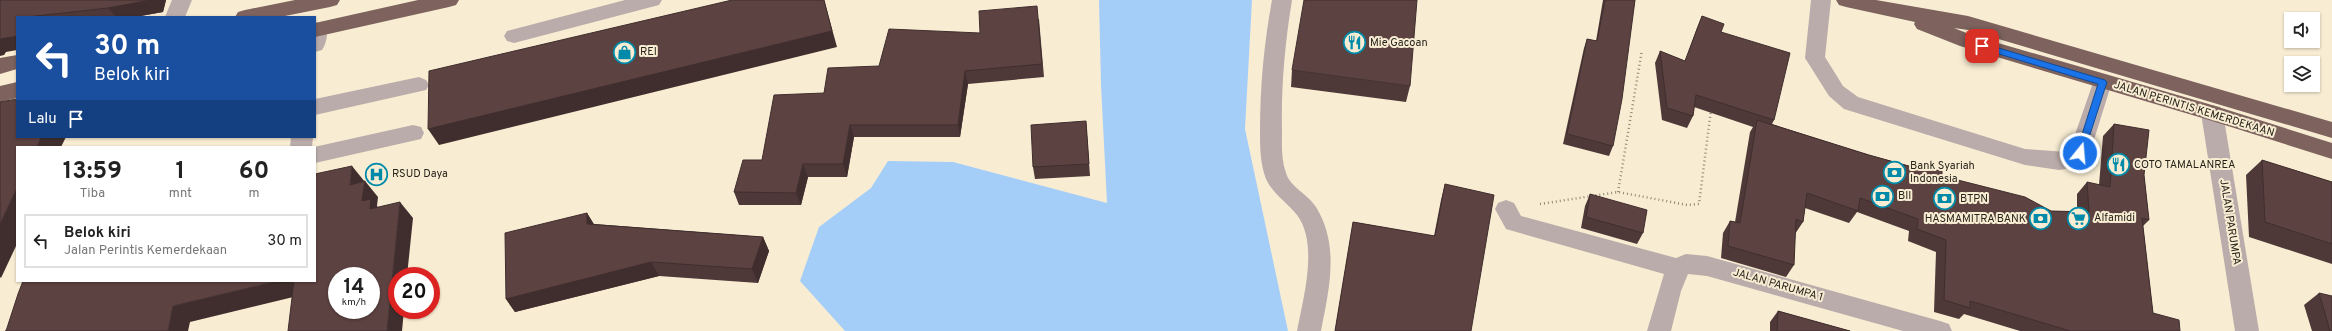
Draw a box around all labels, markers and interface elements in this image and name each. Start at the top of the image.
map controls [2284,12,2320,92]
button: sound [2284,12,2320,48]
text: 30 m [94,29,160,65]
pin [1965,29,1999,63]
restaurant icon: Mie Gacoan [1341,30,1367,56]
icon: left [28,32,80,84]
icon: arrive [1971,35,1993,57]
place label: Mie Gacoan [1370,36,1428,50]
shop icon: REI [611,39,637,65]
place label: REI [640,45,657,59]
button: layers [2284,56,2320,92]
text: Belok kiri [94,64,170,87]
street label: JALAN PERINTIS KEMERDEKAAN [2112,78,2276,140]
icon: arrive [65,108,87,130]
text: Lalu [28,110,57,129]
position arrow [2059,132,2101,174]
restaurant icon: COTO TAMALANREA [2105,152,2131,178]
text: 13:59 [63,157,122,187]
text: 1 [176,157,185,187]
text: 60 [239,157,269,187]
place label: COTO TAMALANREA [2134,158,2236,172]
bank icon: Bank Syariah Indonesia [1882,159,1908,185]
place label: Bank Syariah Indonesia [1910,159,1975,186]
hospital icon: RSUD Daya [363,161,389,187]
place label: RSUD Daya [392,167,448,181]
street label: JALAN PARUMPA [2216,178,2244,266]
bank icon: BII [1869,183,1895,209]
text: Tiba [80,186,105,202]
text: mnt [169,186,192,202]
text: m [248,186,259,202]
bank icon: BTPN [1931,186,1957,212]
place label: BII [1898,189,1911,203]
place label: BTPN [1960,192,1988,206]
supermarket icon: Alfamidi [2065,205,2091,231]
bank icon: HASMAMITRA BANK [2028,206,2054,232]
place label: Alfamidi [2094,211,2135,225]
place label: HASMAMITRA BANK [1925,212,2026,226]
text: Belok kiri [64,224,131,243]
icon: left [30,230,52,252]
text: 30 m [267,232,302,251]
text: Jalan Perintis Kemerdekaan [64,243,227,259]
street label: JALAN PARUMPA 1 [1731,265,1825,305]
speed limit sign: 20 [388,267,440,319]
text: 14 [344,275,364,301]
text: km/h [342,296,366,309]

